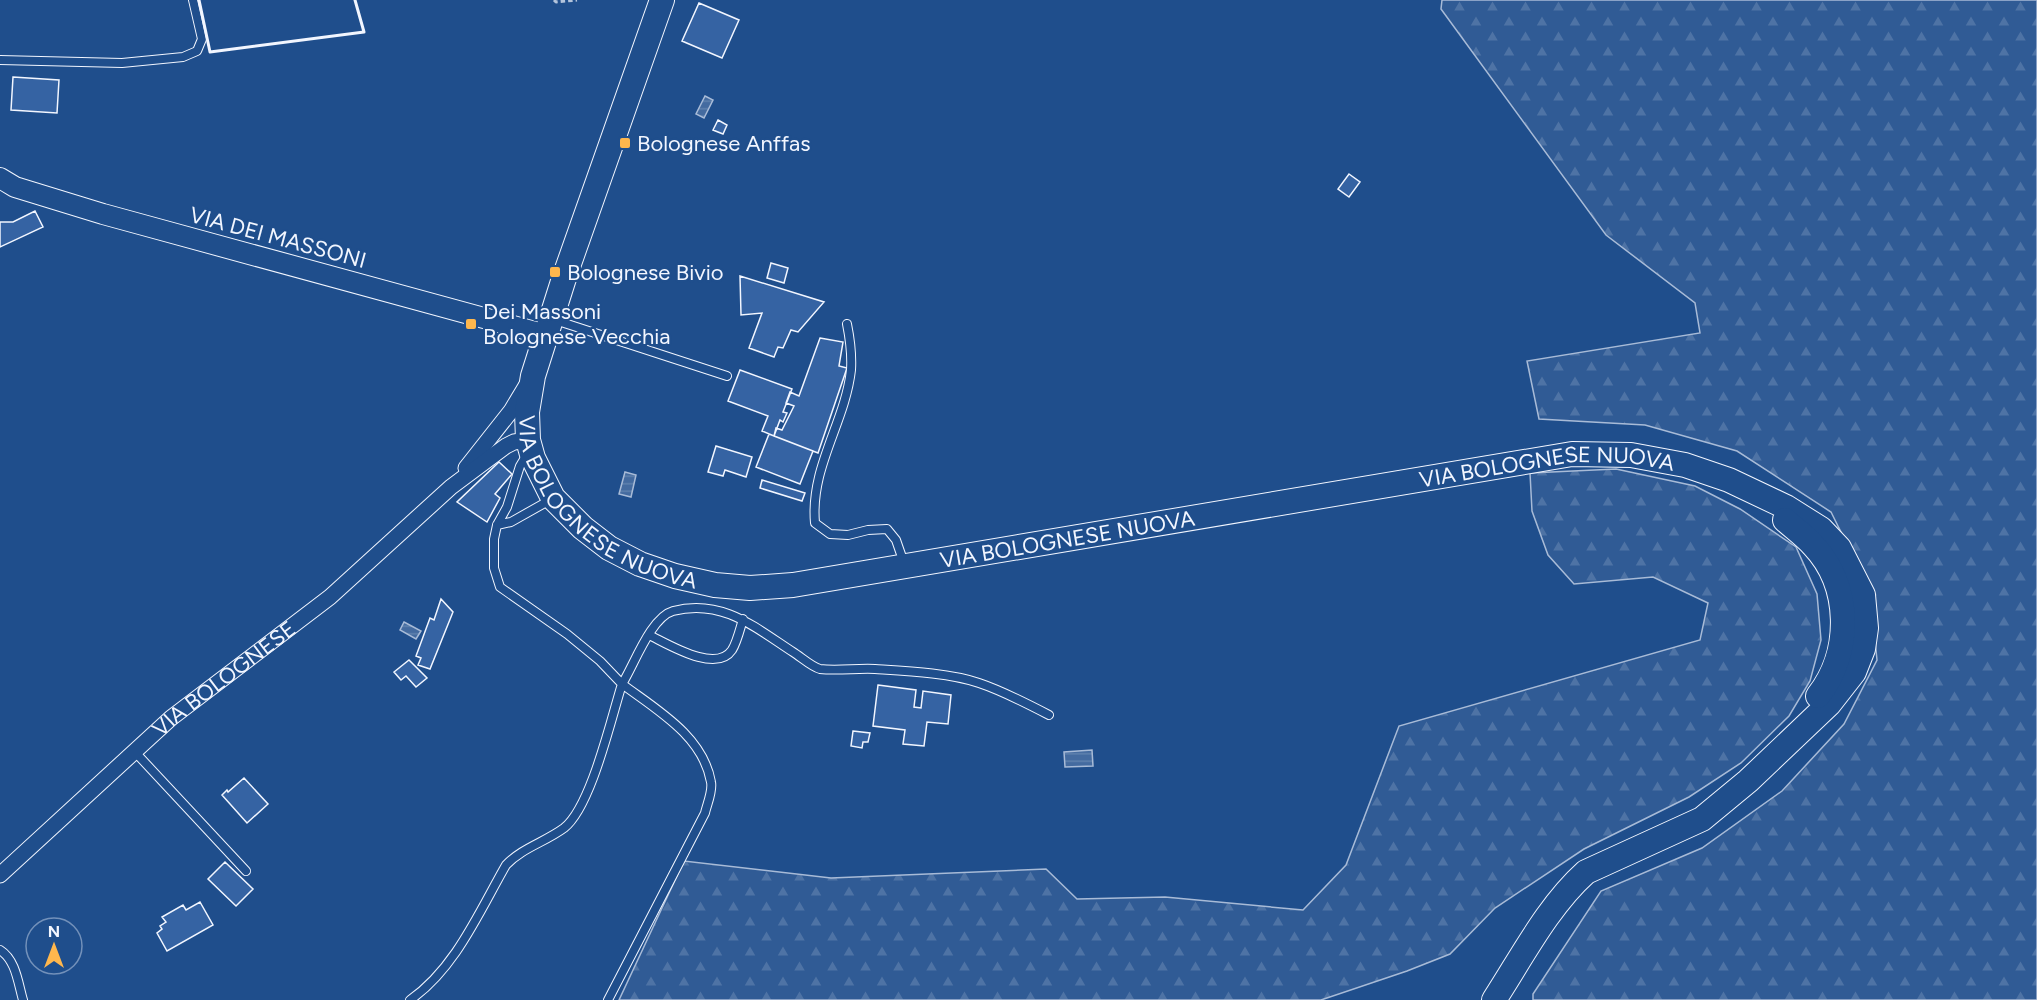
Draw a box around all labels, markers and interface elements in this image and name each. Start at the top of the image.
place label: Bolognese Anffas [637,130,811,157]
marker: Bolognese Anffas [618,136,632,150]
street label: VIA DEI MASSONI [187,201,369,274]
place label: Bolognese Bivio [567,259,724,286]
marker: Bolognese Bivio [548,265,562,279]
place label: Dei Massoni Bolognese Vecchia [483,298,671,350]
marker: Dei Massoni Bolognese Vecchia [464,317,478,331]
street label: VIA BOLOGNESE NUOVA [513,415,700,595]
street label: VIA BOLOGNESE NUOVA [1417,440,1677,493]
street label: VIA BOLOGNESE NUOVA [938,505,1197,574]
street label: VIA BOLOGNESE [147,615,301,742]
north arrow [24,916,84,976]
text: N [48,922,60,941]

